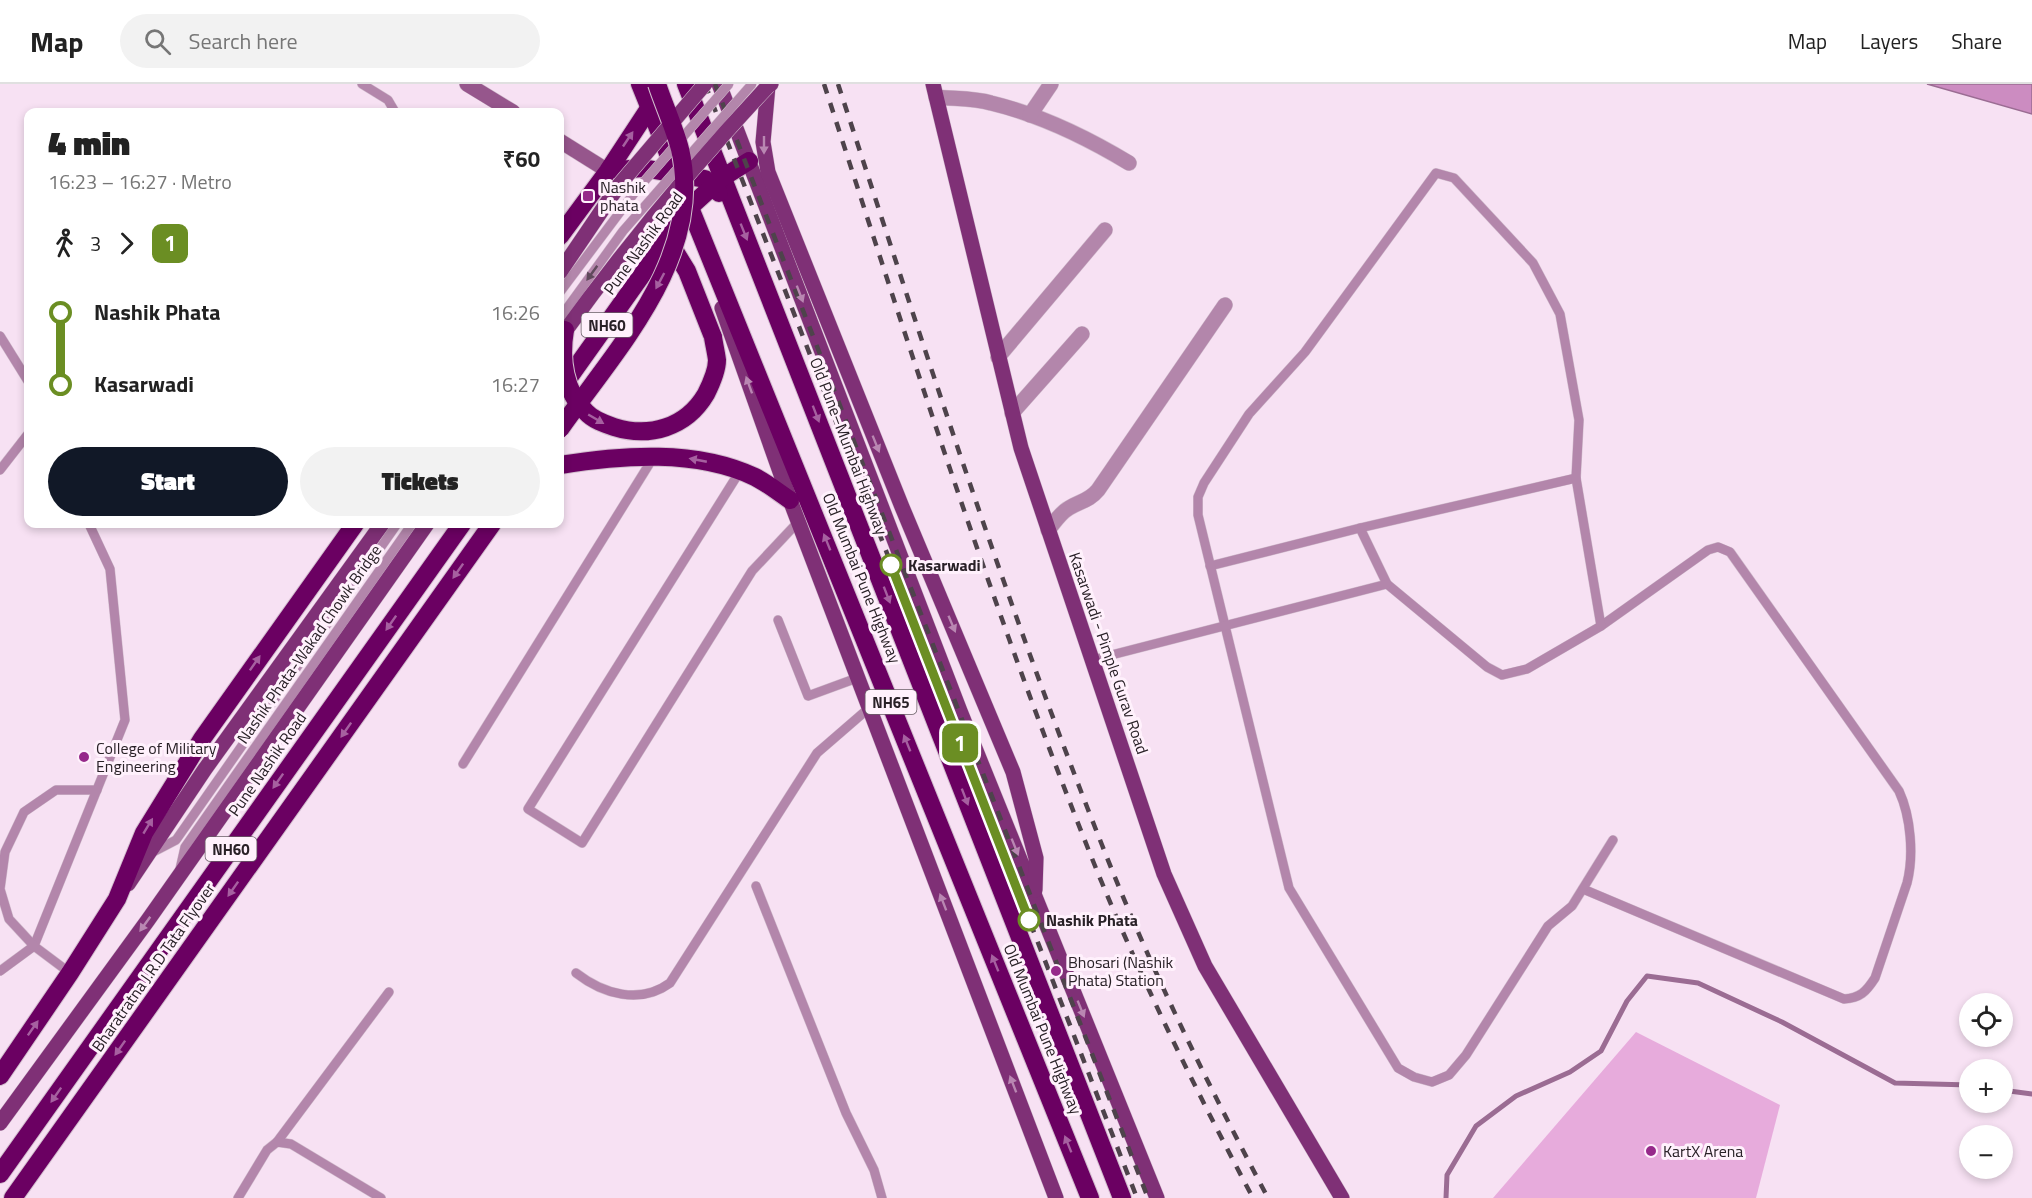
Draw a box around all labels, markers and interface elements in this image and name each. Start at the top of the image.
search box [120,14,540,68]
text: Map [30,20,84,63]
text: Search here [189,24,298,58]
icon: search [141,25,174,58]
text: Map [1788,25,1827,57]
text: Layers [1860,25,1918,57]
text: Share [1951,25,2002,57]
text: 4 min [48,118,130,168]
one-way arrow [623,131,634,147]
one-way arrow [759,135,769,154]
text: ₹60 [503,142,540,176]
text: 16:23 – 16:27 · Metro [48,166,232,197]
place label: Nashik phata [600,175,646,217]
street label: Pune Nashik Road [597,186,689,300]
marker: Nashik phata [581,189,595,203]
one-way arrow [739,224,749,242]
icon: walk [48,227,81,260]
icon: forward [110,227,143,260]
text: 1 [164,227,176,259]
text: 3 [90,228,101,259]
one-way arrow [587,265,599,280]
one-way arrow [655,273,665,290]
one-way arrow [795,285,805,303]
text: Nashik Phata [94,295,221,329]
text: 16:26 [491,297,540,328]
road number: NH60 [582,313,632,337]
street label: Old Pune–Mumbai Highway [804,354,894,539]
text: Kasarwadi [94,367,194,401]
text: 16:27 [491,369,540,400]
one-way arrow [744,376,754,394]
one-way arrow [811,405,821,423]
one-way arrow [588,414,605,424]
one-way arrow [872,436,882,454]
button: Start [48,447,288,516]
button: Tickets [300,447,540,516]
one-way arrow [689,455,708,464]
street label: Old Mumbai Pune Highway [817,489,907,667]
one-way arrow [822,533,832,551]
street label: Nashik Phata-Wakad Chowk Bridge [231,540,387,748]
street label: Kasarwadi - Pimple Gurav Road [1063,549,1155,757]
place label: Kasarwadi [908,553,981,577]
marker: Kasarwadi [880,554,902,576]
one-way arrow [453,564,465,579]
one-way arrow [883,586,892,604]
one-way arrow [386,615,398,630]
one-way arrow [947,616,957,634]
one-way arrow [249,655,261,671]
road number: NH65 [866,690,916,714]
street label: Pune Nashik Road [222,707,312,821]
one-way arrow [340,723,352,738]
line badge: 1 [940,724,980,762]
text: 1 [954,727,966,759]
one-way arrow [902,734,911,752]
place label: College of Military Engineering [96,736,217,778]
marker: College of Military Engineering [77,750,91,764]
one-way arrow [273,774,285,789]
one-way arrow [960,788,970,806]
one-way arrow [143,818,154,834]
road number: NH60 [206,837,256,861]
one-way arrow [1011,839,1021,857]
street label: Bharatratna J.R.D Tata Flyover [85,877,221,1056]
one-way arrow [227,881,239,897]
one-way arrow [938,893,947,911]
place label: Nashik Phata [1046,908,1138,932]
marker: Nashik Phata [1018,909,1040,931]
one-way arrow [139,915,151,931]
street label: Old Mumbai Pune Highway [998,940,1088,1118]
place label: Bhosari (Nashik Phata) Station [1068,950,1174,992]
one-way arrow [990,953,1000,971]
marker: Bhosari (Nashik Phata) Station [1049,964,1063,978]
map controls [1959,993,2013,1179]
button: locate [1959,993,2013,1047]
one-way arrow [1076,1000,1086,1018]
one-way arrow [27,1020,39,1036]
one-way arrow [114,1040,126,1056]
button: + [1959,1059,2013,1113]
one-way arrow [1007,1075,1017,1093]
one-way arrow [50,1086,62,1102]
button: − [1959,1125,2013,1179]
one-way arrow [1063,1134,1073,1152]
place label: KartX Arena [1663,1139,1743,1163]
marker: KartX Arena [1644,1144,1658,1158]

